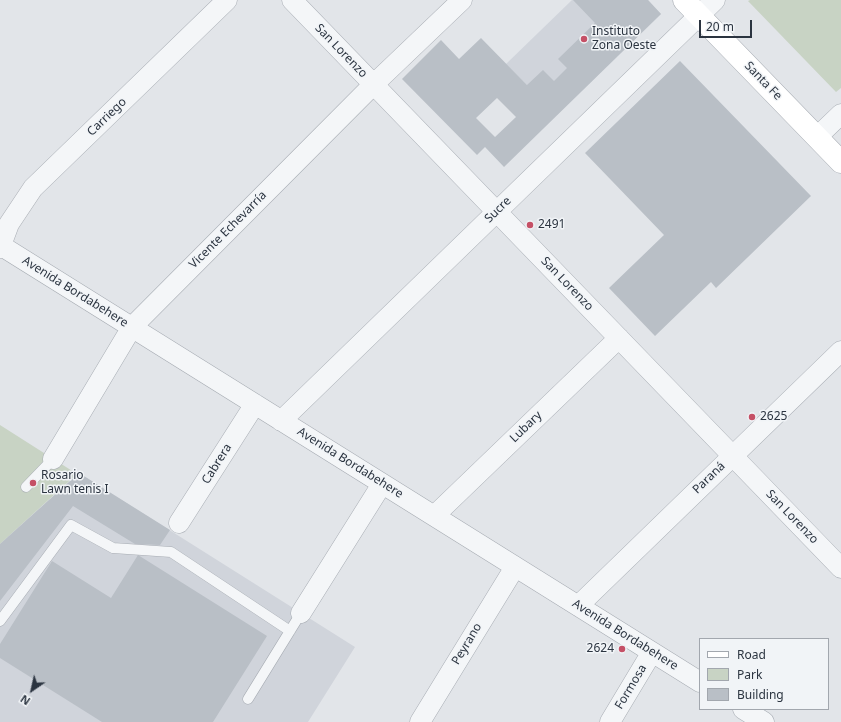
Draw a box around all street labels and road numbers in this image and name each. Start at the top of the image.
street label: San Lorenzo [312,21,370,81]
street label: Santa Fe [741,59,785,103]
street label: Carriego [84,95,130,139]
street label: Vicente Echevarría [186,188,270,272]
street label: Sucre [482,194,514,226]
street label: Avenida Bordabehere [19,254,131,330]
street label: San Lorenzo [538,254,596,314]
street label: Lubary [507,408,545,446]
street label: Avenida Bordabehere [294,425,406,501]
street label: Cabrera [199,441,235,487]
street label: Paraná [690,459,728,497]
street label: San Lorenzo [763,487,821,547]
street label: Avenida Bordabehere [569,597,681,673]
street label: Peyrano [449,621,485,667]
street label: Formosa [612,662,650,712]

